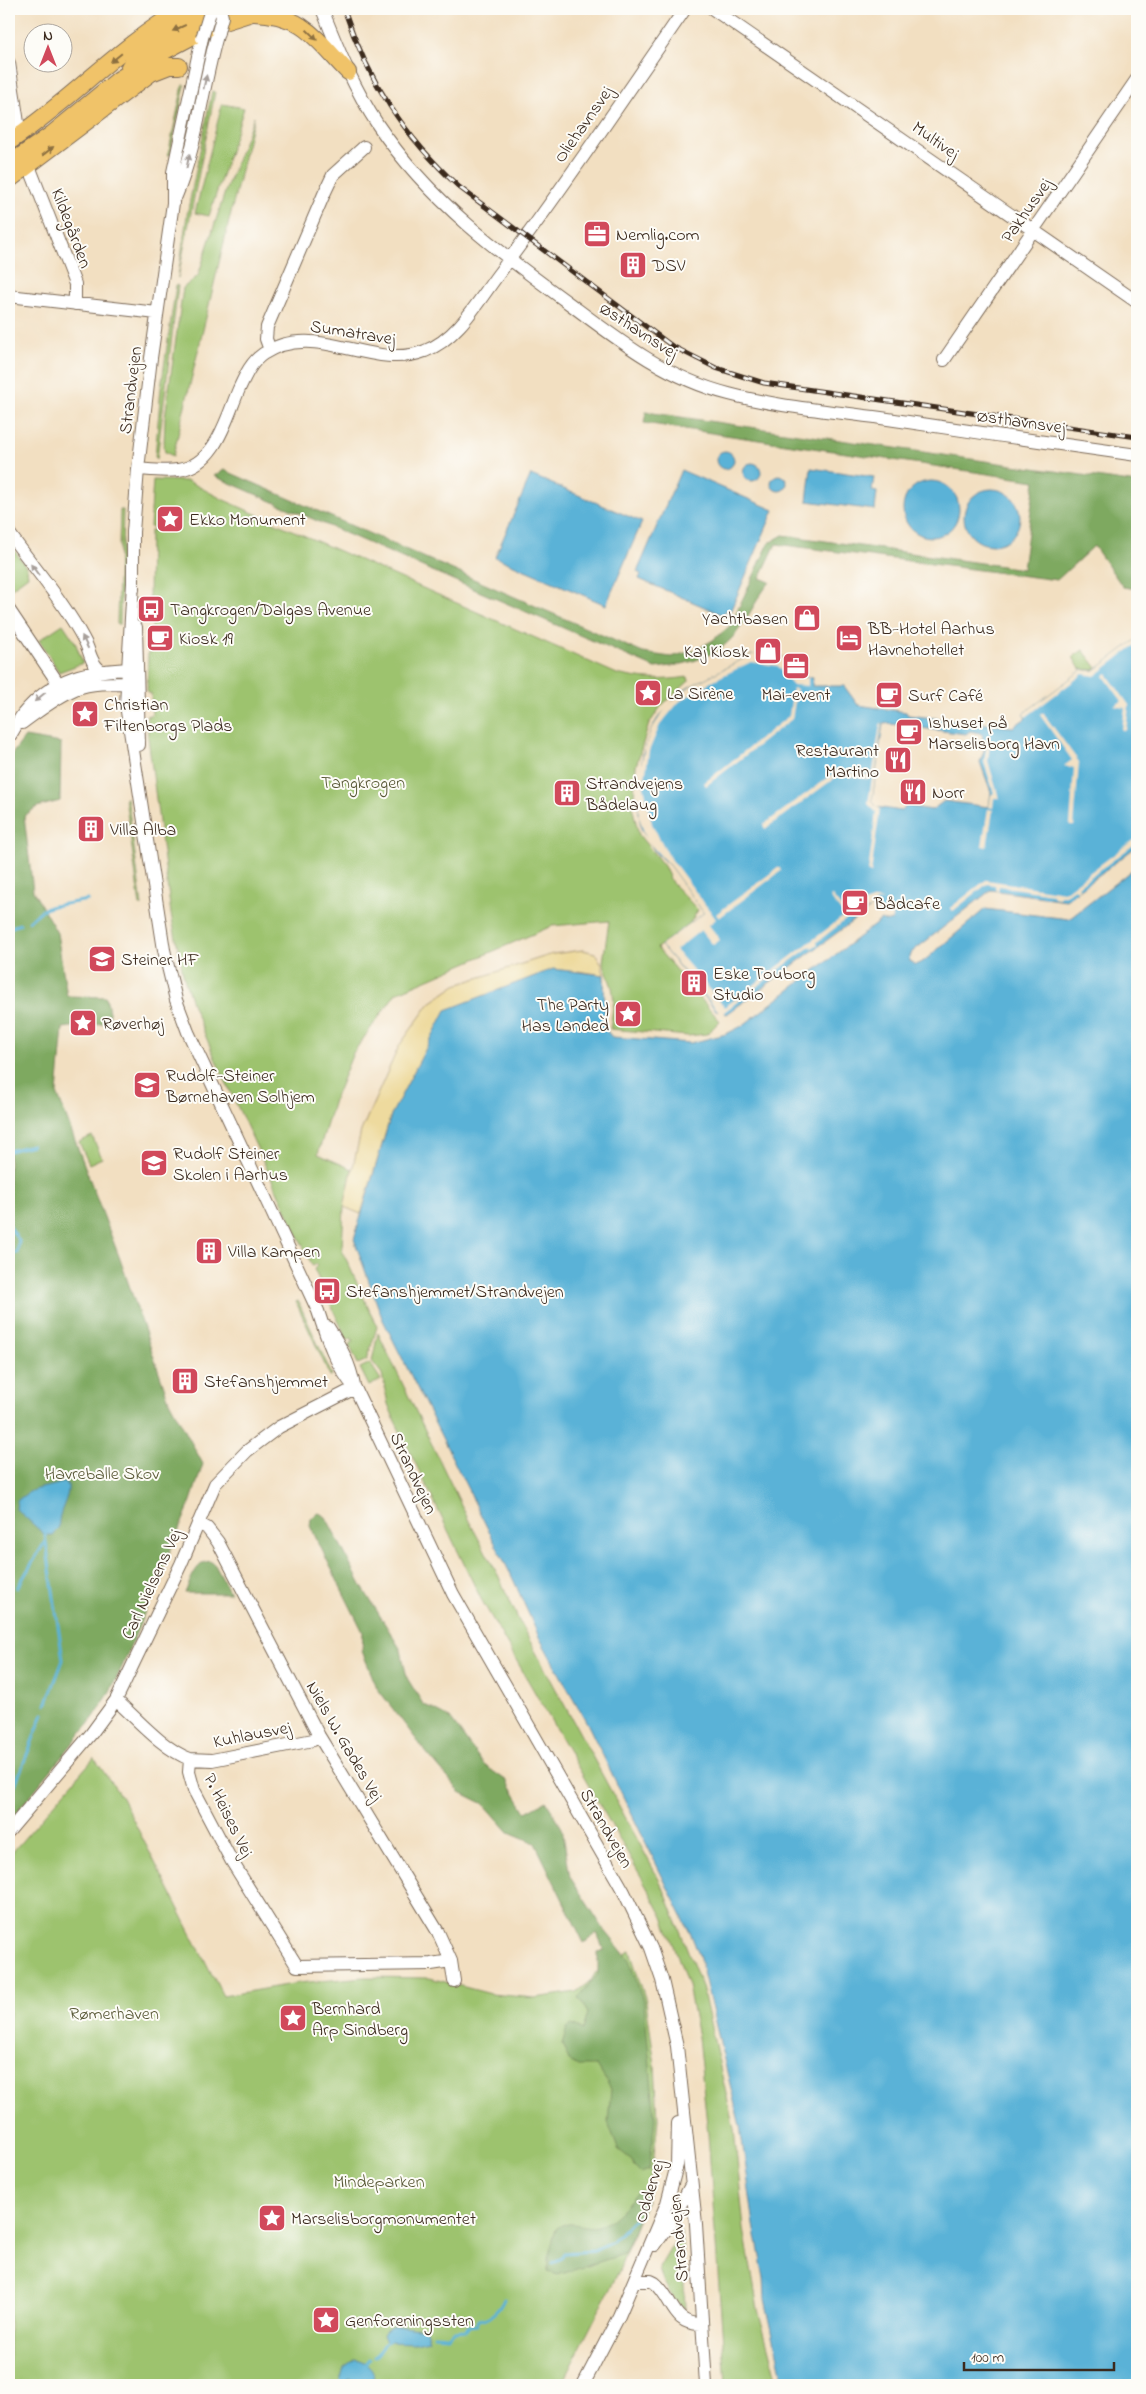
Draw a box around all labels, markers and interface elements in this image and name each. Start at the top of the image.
north arrow [22,22,72,72]
one-way arrow [172,24,186,32]
text: N [43,26,53,47]
one-way arrow [305,29,317,41]
one-way arrow [110,53,123,64]
one-way arrow [201,75,209,90]
street label: Oliehavnsvej [549,81,621,169]
street label: Multivej [906,116,964,168]
one-way arrow [42,146,55,157]
one-way arrow [184,154,192,169]
street label: Pakhusvej [996,173,1060,249]
street label: Kildegården [42,185,97,273]
office icon: Nemlig.com [582,219,612,249]
place label: Nemlig.com [616,223,700,250]
building icon: DSV [618,250,648,280]
place label: DSV [651,254,686,280]
street label: Østhavnsvej [593,296,683,367]
street label: Sumatravej [308,314,398,354]
street label: Strandvejen [114,345,150,435]
street label: Østhavnsvej [975,404,1067,442]
place icon: Ekko Monument [155,504,185,534]
place label: Ekko Monument [189,508,306,534]
one-way arrow [30,563,40,577]
bus stop icon: Tangkrogen/Dalgas Avenue [136,594,166,624]
place label: Tangkrogen/Dalgas Avenue [170,598,372,625]
shop icon: Yachtbasen [792,603,822,633]
place label: Yachtbasen [702,607,788,633]
place label: BB-Hotel Aarhus Havnehotellet [867,617,995,664]
cafe icon: Kiosk 19 [145,623,175,653]
hotel icon: BB-Hotel Aarhus Havnehotellet [834,623,864,653]
place label: Kiosk 19 [179,627,234,653]
one-way arrow [81,635,89,649]
shop icon: Kaj Kiosk [753,636,783,666]
place label: Kaj Kiosk [684,640,749,666]
office icon: Mai-event [781,651,811,681]
place icon: La Sirène [633,678,663,708]
cafe icon: Surf Café [874,680,904,710]
place label: La Sirène [667,682,734,708]
place label: Mai-event [761,683,831,709]
place label: Surf Café [908,684,984,710]
one-way arrow [34,691,47,702]
place label: Christian Filtenborgs Plads [103,693,232,741]
place icon: Christian Filtenborgs Plads [70,699,100,729]
place label: Ishuset på Marselisborg Havn [928,711,1060,759]
cafe icon: Ishuset på Marselisborg Havn [894,717,924,747]
place label: Restaurant Martino [796,739,879,786]
restaurant icon: Restaurant Martino [883,745,913,775]
park label: Tangkrogen [321,771,405,798]
place label: Strandvejens Bådelaug [585,772,683,820]
restaurant icon: Norr [898,777,928,807]
building icon: Strandvejens Bådelaug [552,778,582,808]
place label: Norr [932,781,965,807]
building icon: Villa Alba [76,814,106,844]
place label: Villa Alba [109,818,176,844]
cafe icon: Bådcafe [840,888,870,918]
place label: Bådcafe [873,892,941,918]
school or university icon: Steiner HF [87,944,117,974]
place label: Steiner HF [121,948,199,974]
place label: Eske Touborg Studio [713,962,815,1009]
building icon: Eske Touborg Studio [679,968,709,998]
place label: The Party Has Landed [522,993,609,1040]
place icon: The Party Has Landed [613,999,643,1029]
place icon: Røverhøj [68,1008,98,1038]
place label: Røverhøj [102,1012,164,1038]
place label: Rudolf-Steiner Børnehaven Solhjem [165,1064,315,1111]
school or university icon: Rudolf-Steiner Børnehaven Solhjem [132,1070,162,1100]
place label: Rudolf Steiner Skolen i Aarhus [173,1142,288,1189]
school or university icon: Rudolf Steiner Skolen i Aarhus [139,1148,169,1178]
building icon: Villa Kampen [194,1236,224,1266]
place label: Villa Kampen [227,1240,320,1266]
bus stop icon: Stefanshjemmet/Strandvejen [312,1276,342,1306]
place label: Stefanshjemmet/Strandvejen [346,1280,564,1306]
building icon: Stefanshjemmet [170,1366,200,1396]
place label: Stefanshjemmet [204,1370,328,1396]
street label: Strandvejen [382,1428,443,1519]
park label: Havreballe Skov [45,1462,159,1488]
street label: Carl Nielsens Vej [116,1525,190,1644]
street label: Niels W. Gades Vej [298,1677,389,1807]
street label: Kuhlausvej [211,1716,294,1756]
street label: P. Heises Vej [196,1770,259,1863]
street label: Strandvejen [572,1784,639,1874]
place label: Bernhard Arp Sindberg [311,1997,408,2045]
park label: Rømerhaven [69,2002,159,2028]
place icon: Bernhard Arp Sindberg [278,2003,308,2033]
street label: Oddervej [629,2156,673,2226]
park label: Mindeparken [333,2170,425,2196]
street label: Strandvejen [663,2193,697,2283]
place icon: Marselisborgmonumentet [257,2203,287,2233]
place label: Marselisborgmonumentet [291,2207,476,2234]
place icon: Genforeningssten [311,2305,341,2335]
place label: Genforeningssten [345,2309,474,2336]
scale bar [964,2339,1114,2371]
text: 100 m [971,2347,1004,2369]

